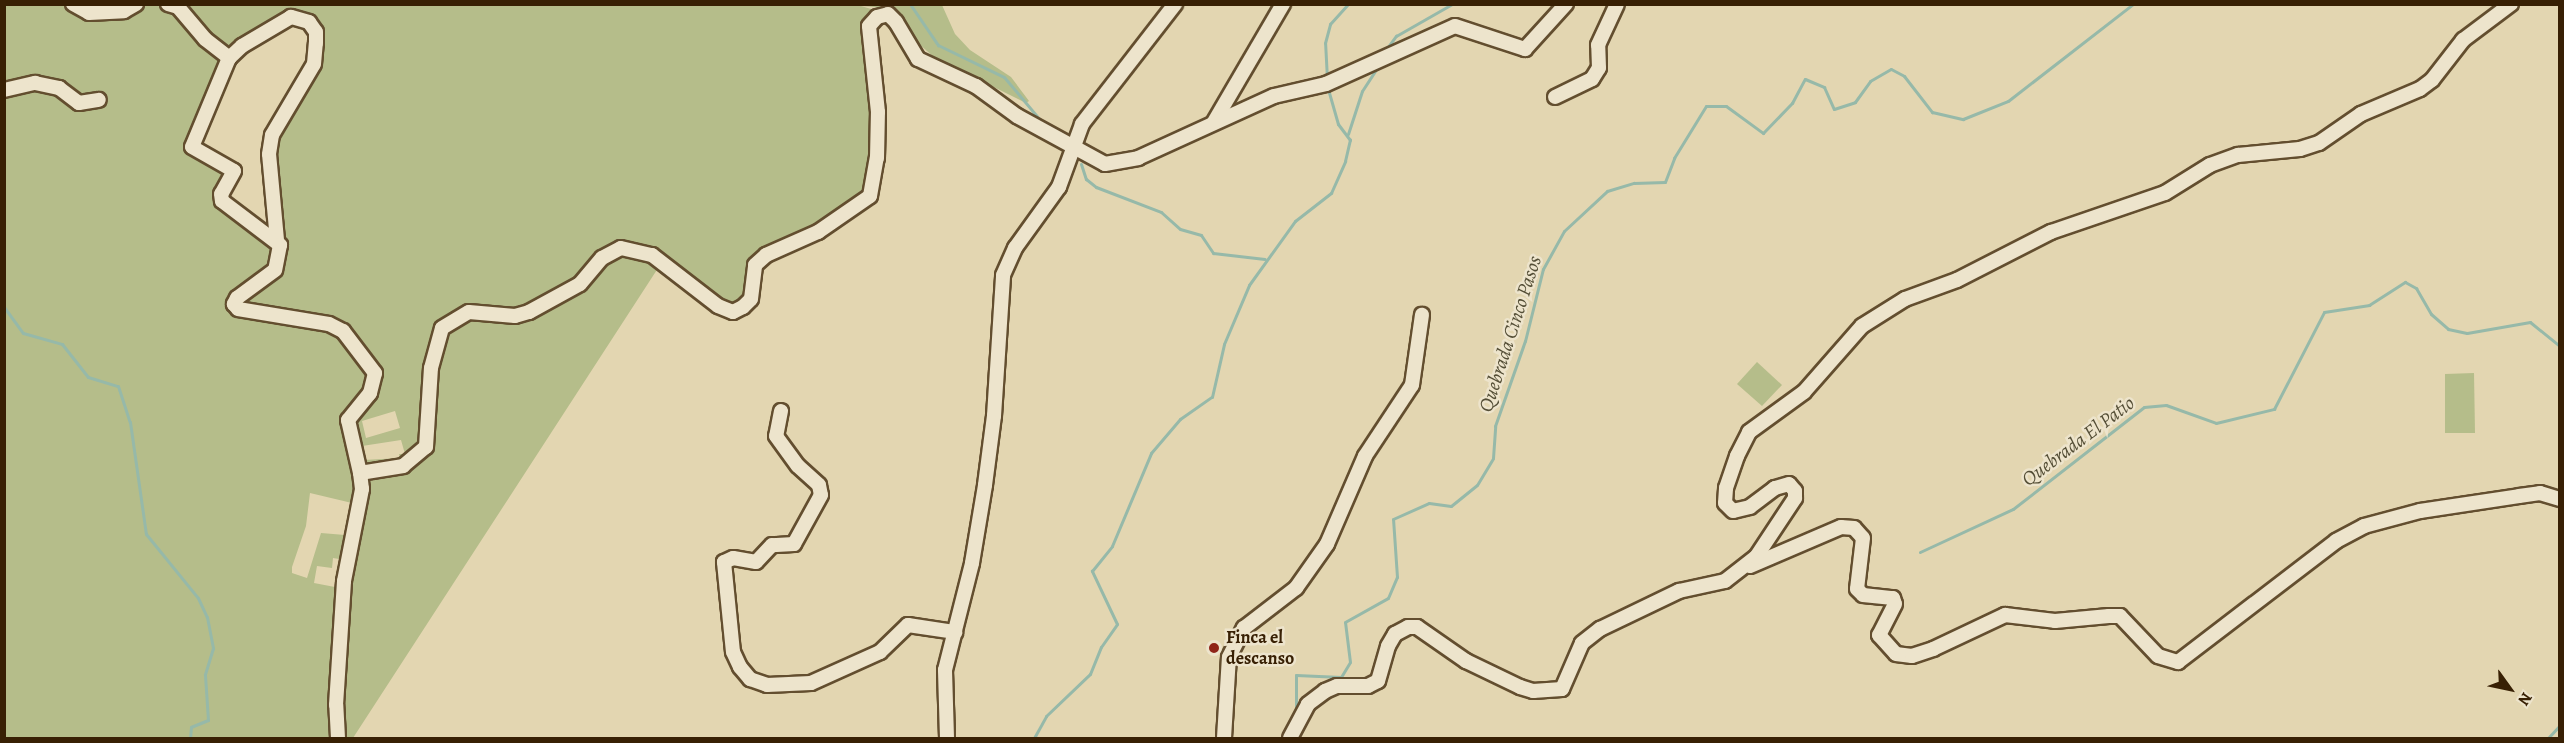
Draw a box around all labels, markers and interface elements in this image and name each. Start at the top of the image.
water label: Quebrada Cinco Pasos [1473,253,1547,415]
water label: Quebrada El Patio [2017,391,2139,491]
place label: Finca el descanso [1226,627,1294,670]
marker: Finca el descanso [1207,641,1221,655]
north arrow [2480,659,2540,719]
text: N [2513,688,2537,710]

